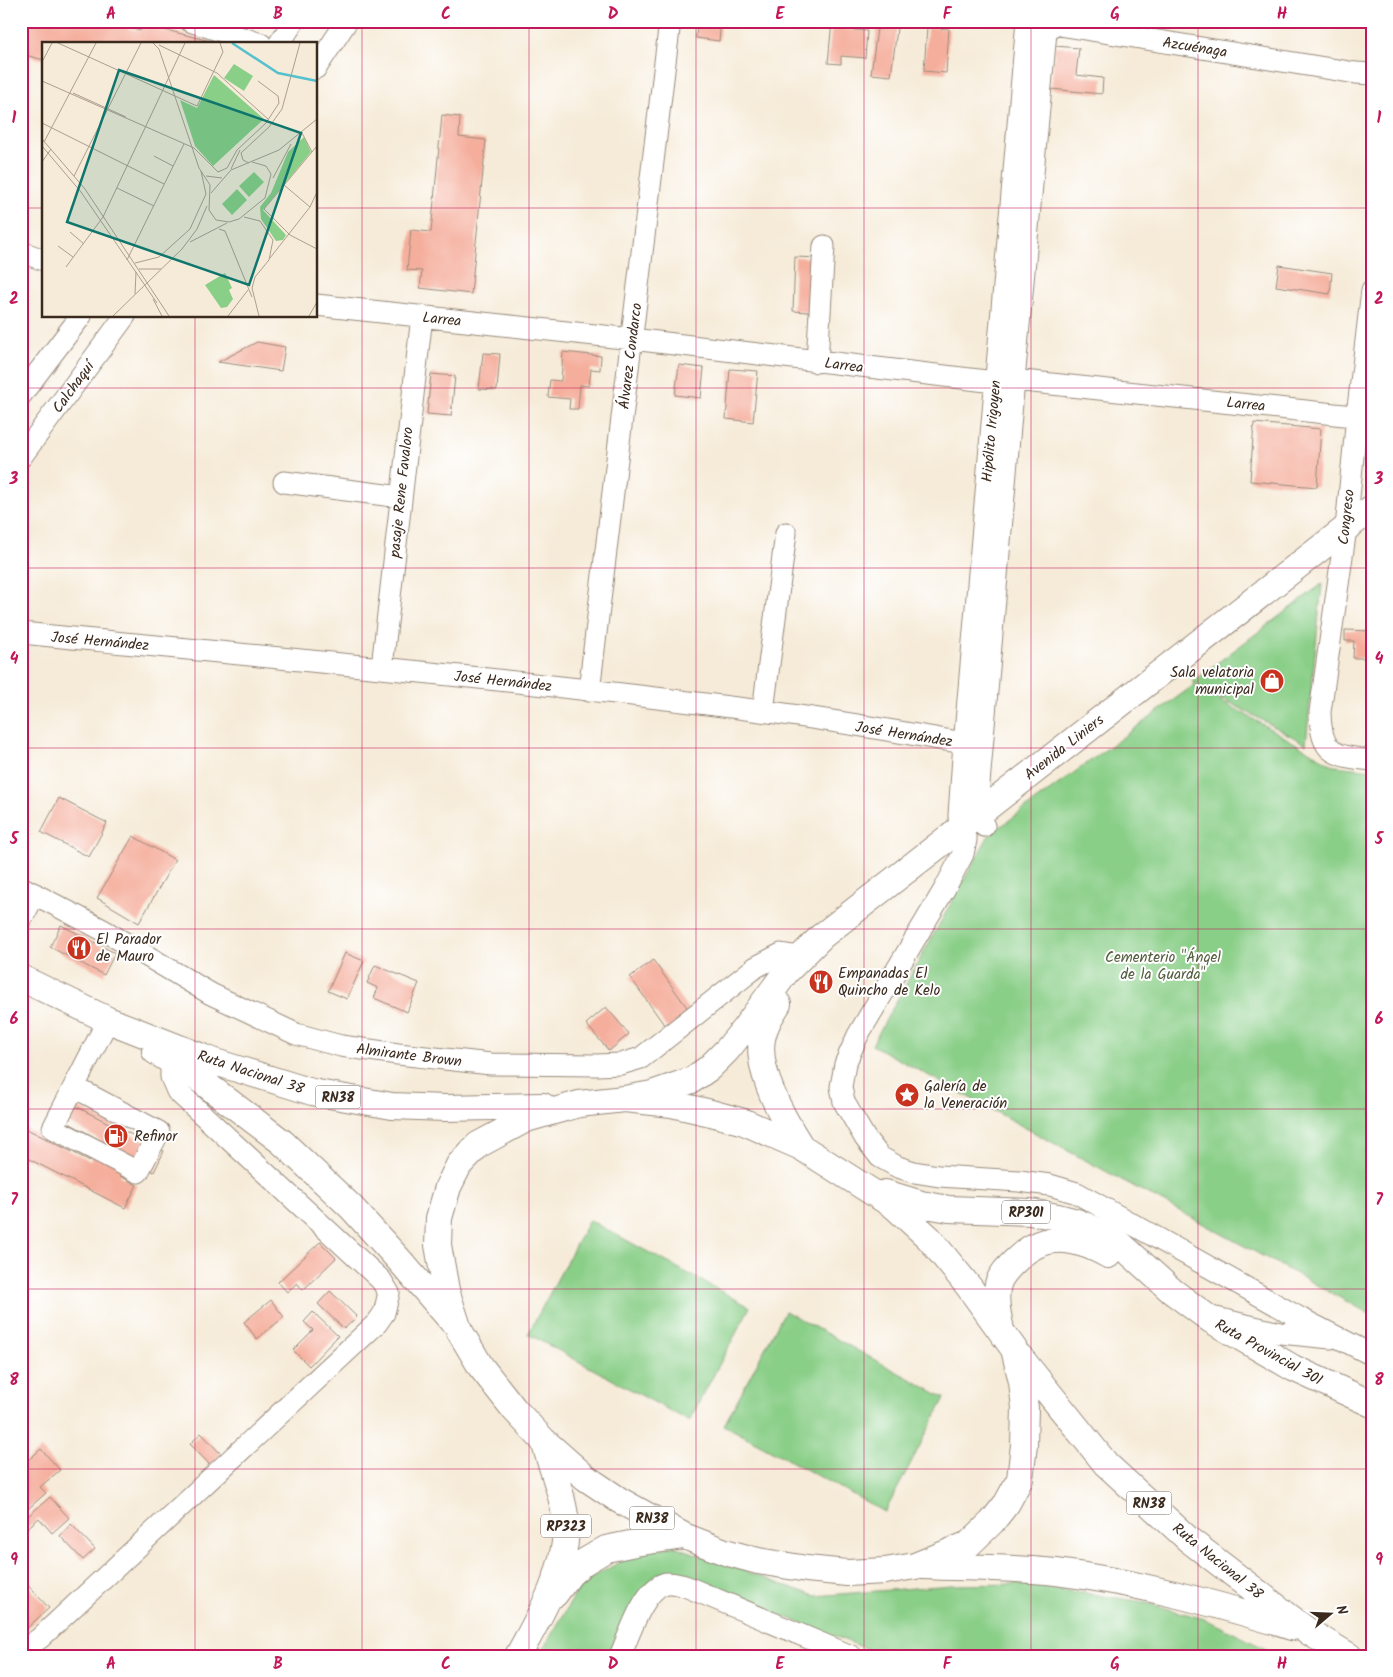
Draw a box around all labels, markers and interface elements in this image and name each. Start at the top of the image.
text: A [106,2,116,27]
text: B [273,2,283,27]
text: C [441,2,451,27]
text: D [608,2,619,27]
text: E [776,2,786,27]
text: F [943,2,953,27]
text: G [1110,2,1120,27]
text: H [1277,2,1287,27]
street label: Azcuénaga [1161,31,1229,65]
inset map [42,42,318,318]
text: 1 [12,106,17,131]
text: 1 [1377,106,1382,131]
text: 2 [9,287,19,312]
text: 2 [1374,287,1384,312]
street label: Álvarez Condarco [613,301,649,411]
street label: Larrea [421,306,463,334]
street label: Larrea [823,352,865,380]
street label: Calchaquí [47,355,102,419]
street label: Hipólito Irigoyen [976,379,1008,483]
street label: Larrea [1225,391,1267,419]
street label: pasaje Rene Favaloro [383,426,421,559]
text: 3 [9,467,19,492]
text: 3 [1374,467,1384,492]
street label: Congreso [1332,488,1362,546]
street label: José Hernández [50,626,150,658]
text: 4 [10,647,19,672]
text: 4 [1375,647,1384,672]
place label: Sala velatoria municipal [1170,661,1254,702]
street label: José Hernández [453,665,554,699]
shop icon: Sala velatoria municipal [1259,668,1285,694]
street label: Avenida Liniers [1020,708,1110,787]
street label: José Hernández [853,715,955,755]
text: 5 [9,827,20,852]
text: 5 [1374,827,1385,852]
place label: El Parador de Mauro [96,928,162,969]
restaurant icon: El Parador de Mauro [66,935,92,961]
park label: Cementerio "Ángel de la Guarda" [1105,946,1221,987]
place label: Empanadas El Quincho de Kelo [838,962,940,1003]
restaurant icon: Empanadas El Quincho de Kelo [808,969,834,995]
text: 6 [10,1007,19,1032]
text: 6 [1375,1007,1384,1032]
street label: Almirante Brown [355,1038,463,1074]
street label: Ruta Nacional 38 [194,1044,308,1102]
place label: Galería de la Veneración [924,1075,1007,1116]
place icon: Galería de la Veneración [894,1082,920,1108]
road number: RN38 [316,1086,360,1108]
fuel station icon: Refinor [103,1123,129,1149]
place label: Refinor [134,1125,178,1149]
text: 7 [10,1188,18,1213]
text: 7 [1375,1188,1383,1213]
road number: RP301 [1002,1200,1050,1224]
street label: Ruta Provincial 301 [1210,1313,1327,1393]
text: 8 [9,1368,19,1393]
text: 8 [1374,1368,1384,1393]
road number: RN38 [1126,1492,1172,1515]
road number: RN38 [630,1506,674,1530]
road number: RP323 [541,1514,591,1538]
street label: Ruta Nacional 38 [1167,1517,1269,1607]
text: 9 [10,1548,18,1573]
text: 9 [1375,1548,1383,1573]
north arrow [1306,1590,1356,1640]
text: N [1330,1602,1353,1618]
text: A [106,1652,116,1677]
text: B [273,1652,283,1677]
text: C [441,1652,451,1677]
text: D [608,1652,619,1677]
text: E [776,1652,786,1677]
text: F [943,1652,953,1677]
text: G [1110,1652,1120,1677]
text: H [1277,1652,1287,1677]

